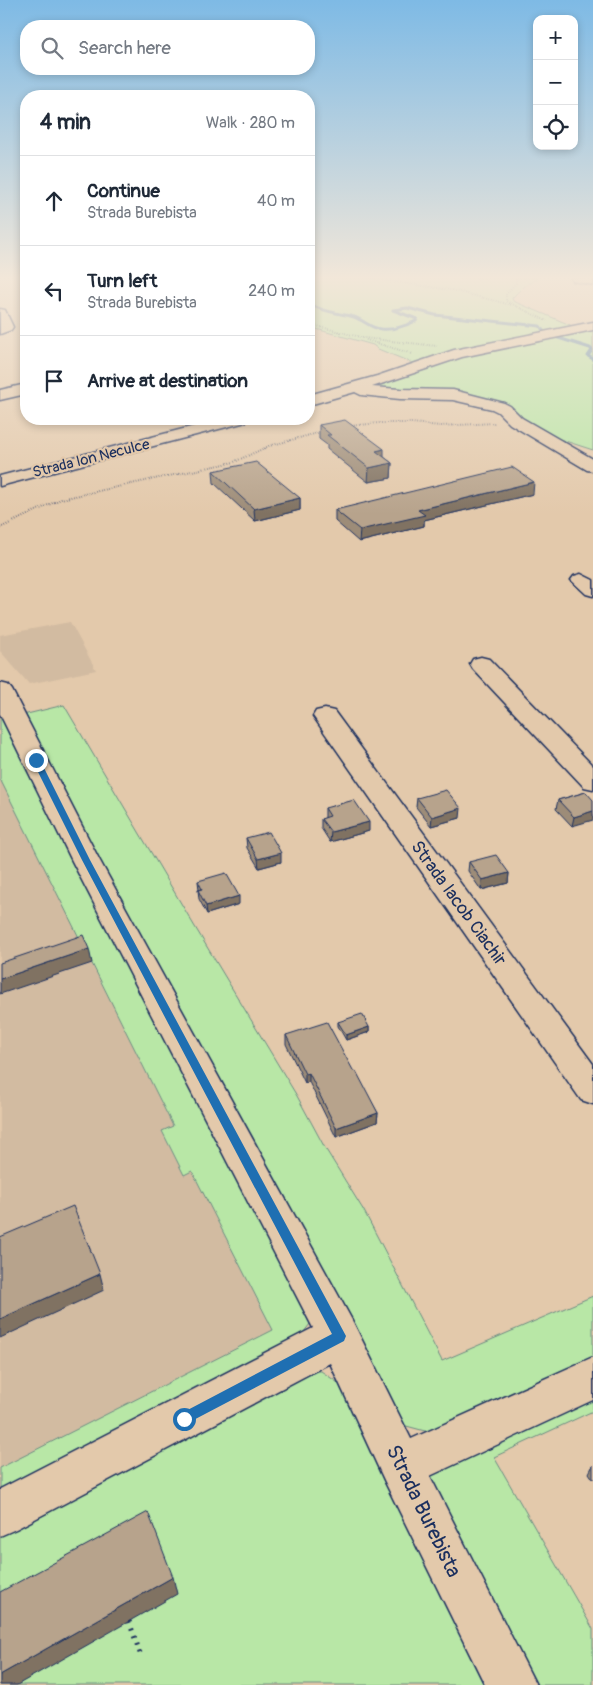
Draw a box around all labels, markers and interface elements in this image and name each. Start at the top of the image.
map controls [533,15,578,150]
button: + [533,15,578,60]
search box [20,20,315,75]
icon: search [38,34,66,62]
text: Search here [78,36,171,60]
button: − [533,60,578,105]
button: locate [533,105,578,150]
text: 4 min [40,109,91,136]
text: Walk · 280 m [206,113,295,133]
text: Continue [87,179,160,203]
icon: ahead [40,187,68,215]
text: 40 m [257,191,295,211]
text: Strada Burebista [87,203,197,223]
text: Turn left [87,269,157,293]
icon: left [40,277,68,305]
text: 240 m [248,281,295,301]
text: Strada Burebista [87,293,197,313]
icon: arrive [40,367,68,395]
text: Arrive at destination [87,369,248,393]
street label: Strada Ion Neculce [31,435,152,482]
route end [25,749,48,772]
street label: Strada Iacob Ciachir [406,836,512,971]
route start [173,1408,196,1431]
street label: Strada Burebista [380,1441,467,1582]

